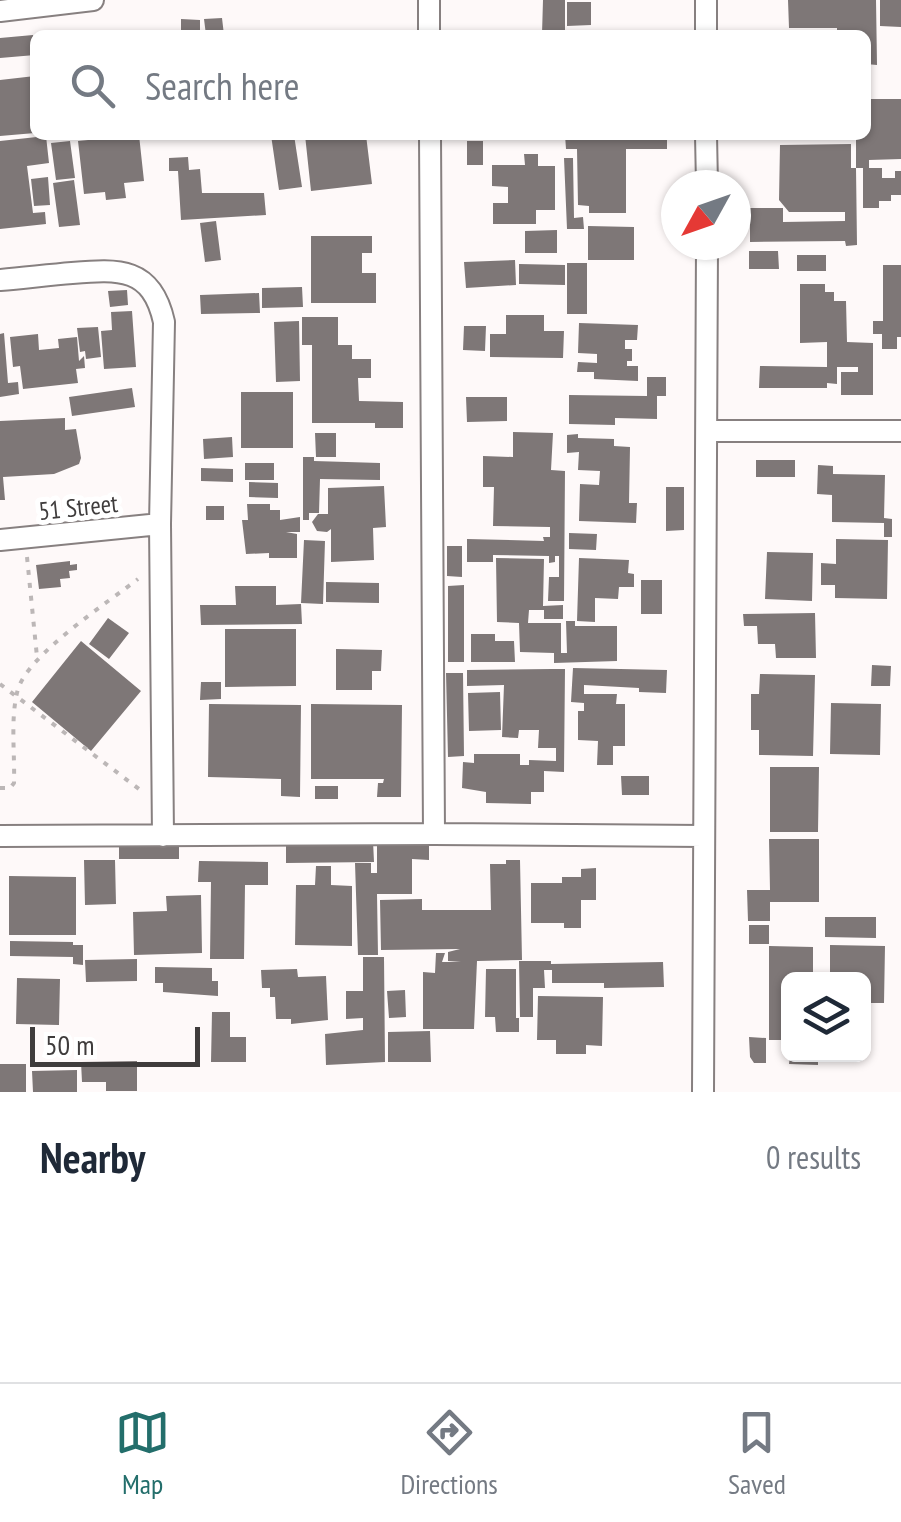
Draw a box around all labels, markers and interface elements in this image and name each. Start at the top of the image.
search box [30,30,871,140]
icon: search [65,58,120,113]
text: Search here [145,61,299,110]
north arrow [661,170,751,260]
street label: 51 Street [37,487,119,527]
map controls [781,972,871,1062]
button: layers [781,972,871,1062]
scale bar [30,1022,200,1066]
text: 50 m [45,1026,94,1063]
text: Nearby [40,1130,145,1185]
text: 0 results [766,1136,861,1178]
tab: Map [115,1405,170,1502]
tab: Directions [400,1405,498,1502]
tab: Saved [728,1405,786,1502]

